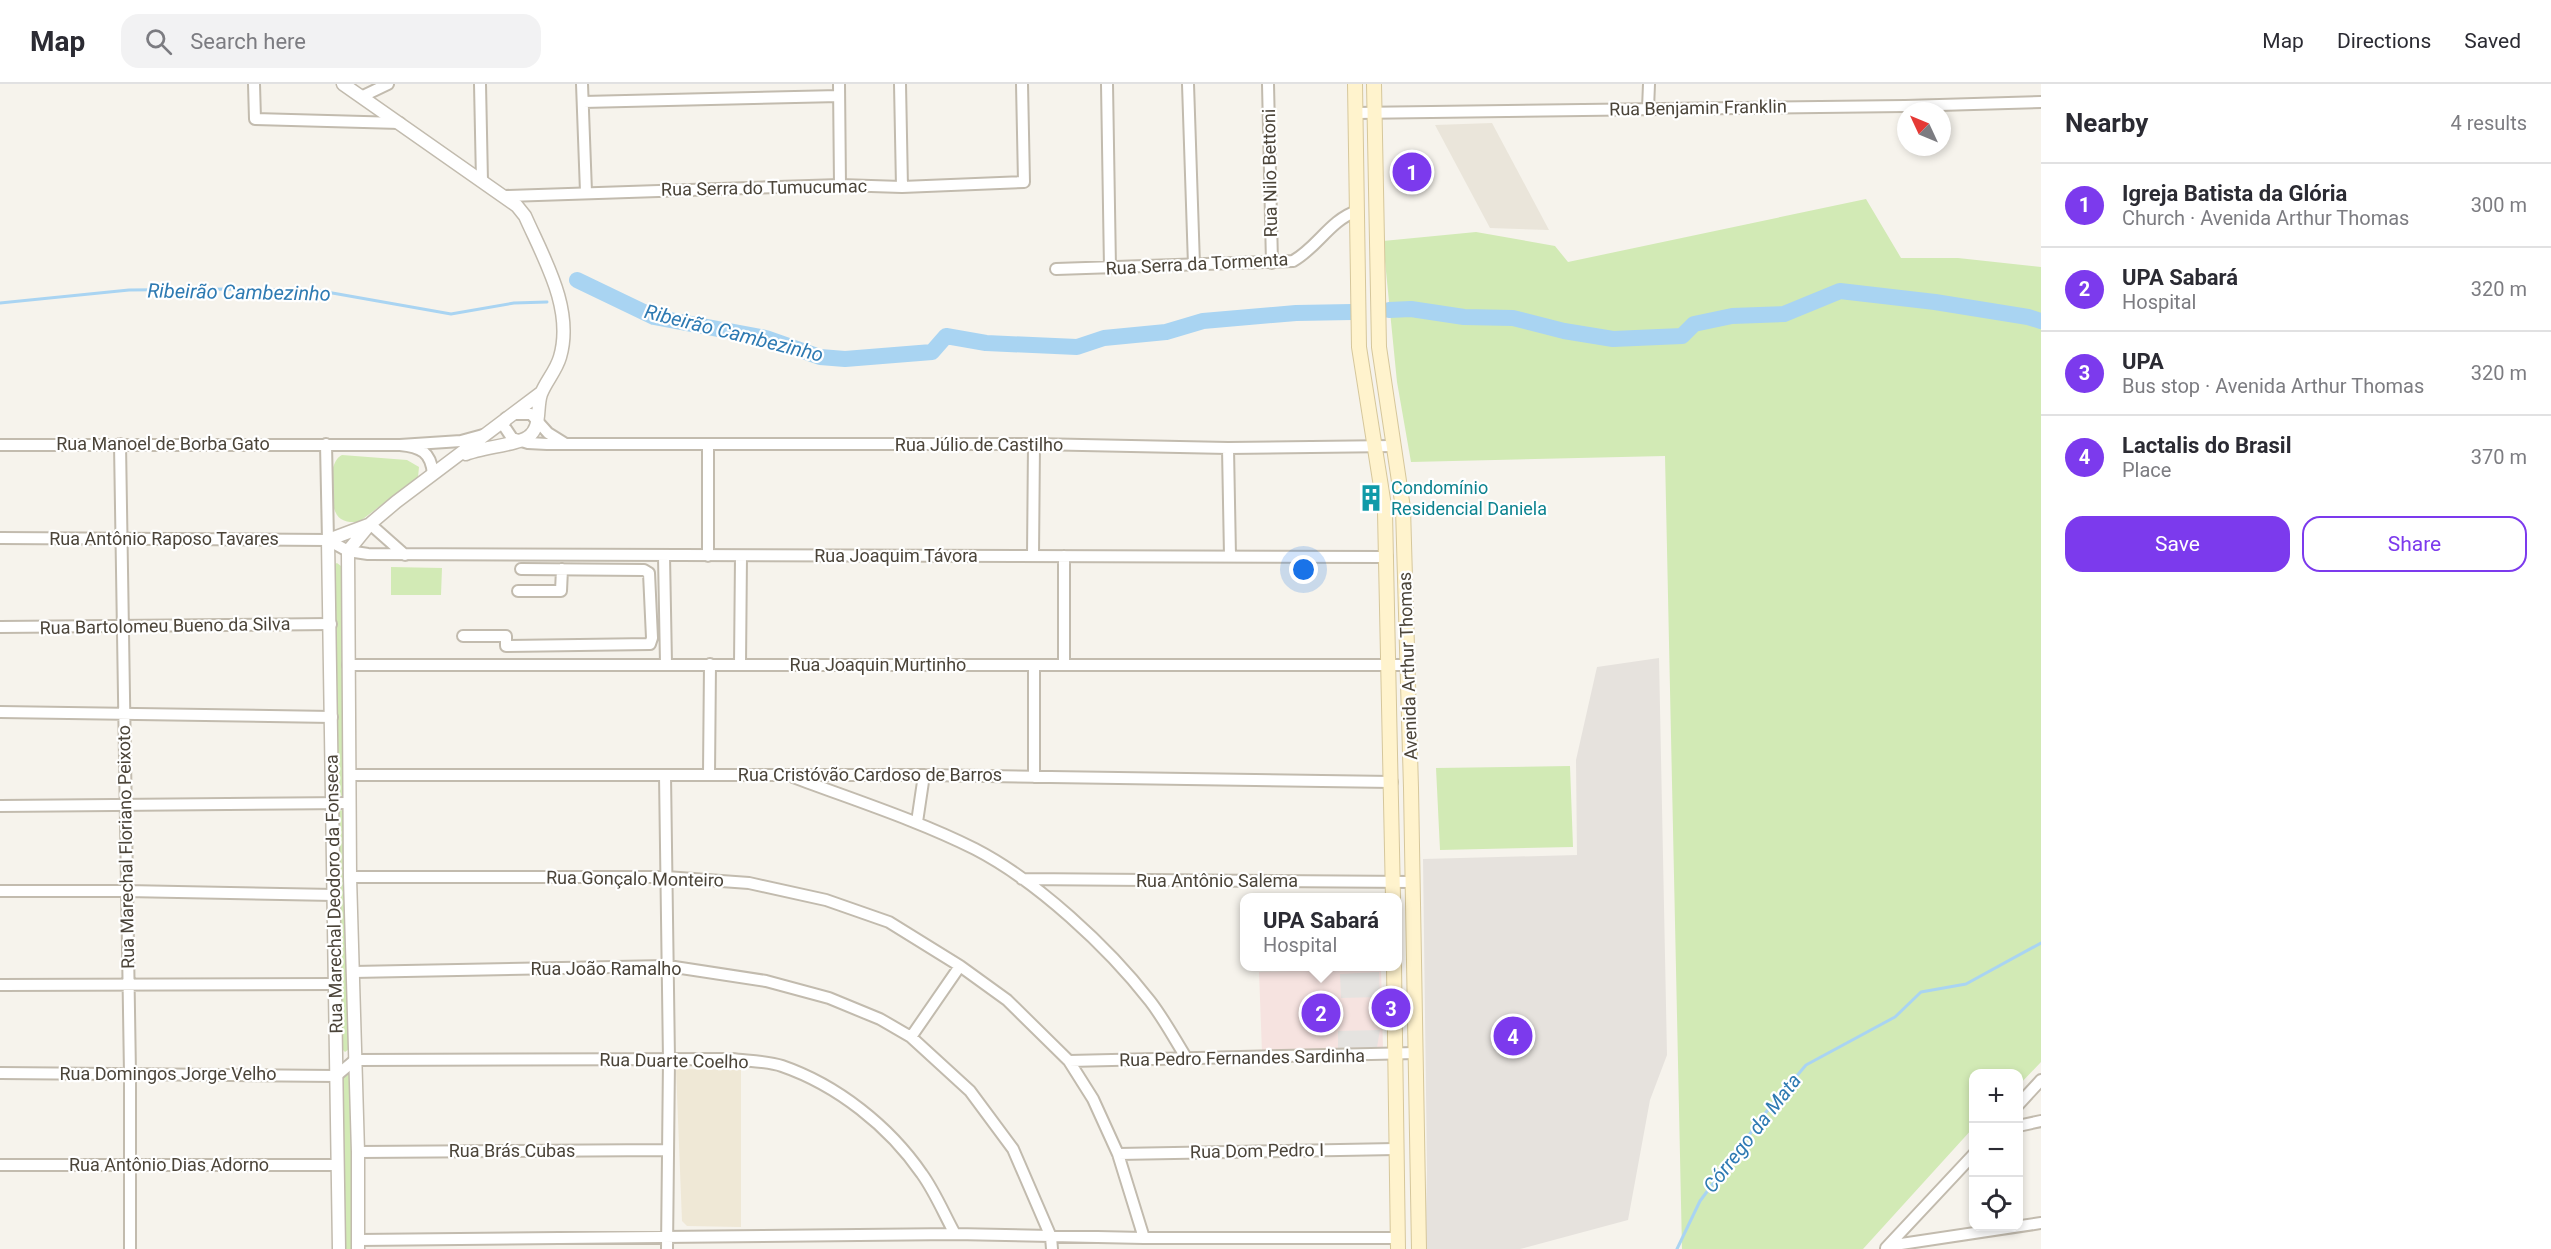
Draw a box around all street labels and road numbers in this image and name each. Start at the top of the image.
street label: Rua Benjamin Franklin [1609,95,1787,120]
street label: Rua Nilo Bettoni [1258,109,1281,237]
street label: Rua Serra do Tumucumac [661,175,867,200]
street label: Rua Serra da Tormenta [1105,248,1289,279]
street label: Rua Manoel de Borba Gato [56,433,270,454]
street label: Rua Júlio de Castilho [895,434,1063,455]
street label: Rua Antônio Raposo Tavares [49,528,279,549]
street label: Rua Joaquim Távora [814,545,978,566]
street label: Avenida Arthur Thomas [1394,572,1421,760]
street label: Rua Bartolomeu Bueno da Silva [39,613,291,638]
street label: Rua Joaquin Murtinho [790,654,966,675]
street label: Rua Marechal Floriano Peixoto [113,725,138,969]
street label: Rua Marechal Deodoro da Fonseca [321,754,346,1034]
street label: Rua Cristóvão Cardoso de Barros [738,764,1002,785]
street label: Rua Gonçalo Monteiro [546,866,724,891]
street label: Rua Antônio Salema [1136,870,1298,891]
street label: Rua João Ramalho [530,958,682,979]
street label: Rua Pedro Fernandes Sardinha [1119,1045,1365,1070]
street label: Rua Duarte Coelho [599,1049,749,1072]
street label: Rua Domingos Jorge Velho [59,1063,277,1084]
street label: Rua Dom Pedro I [1190,1139,1324,1162]
street label: Rua Brás Cubas [449,1140,575,1161]
street label: Rua Antônio Dias Adorno [69,1154,269,1175]

